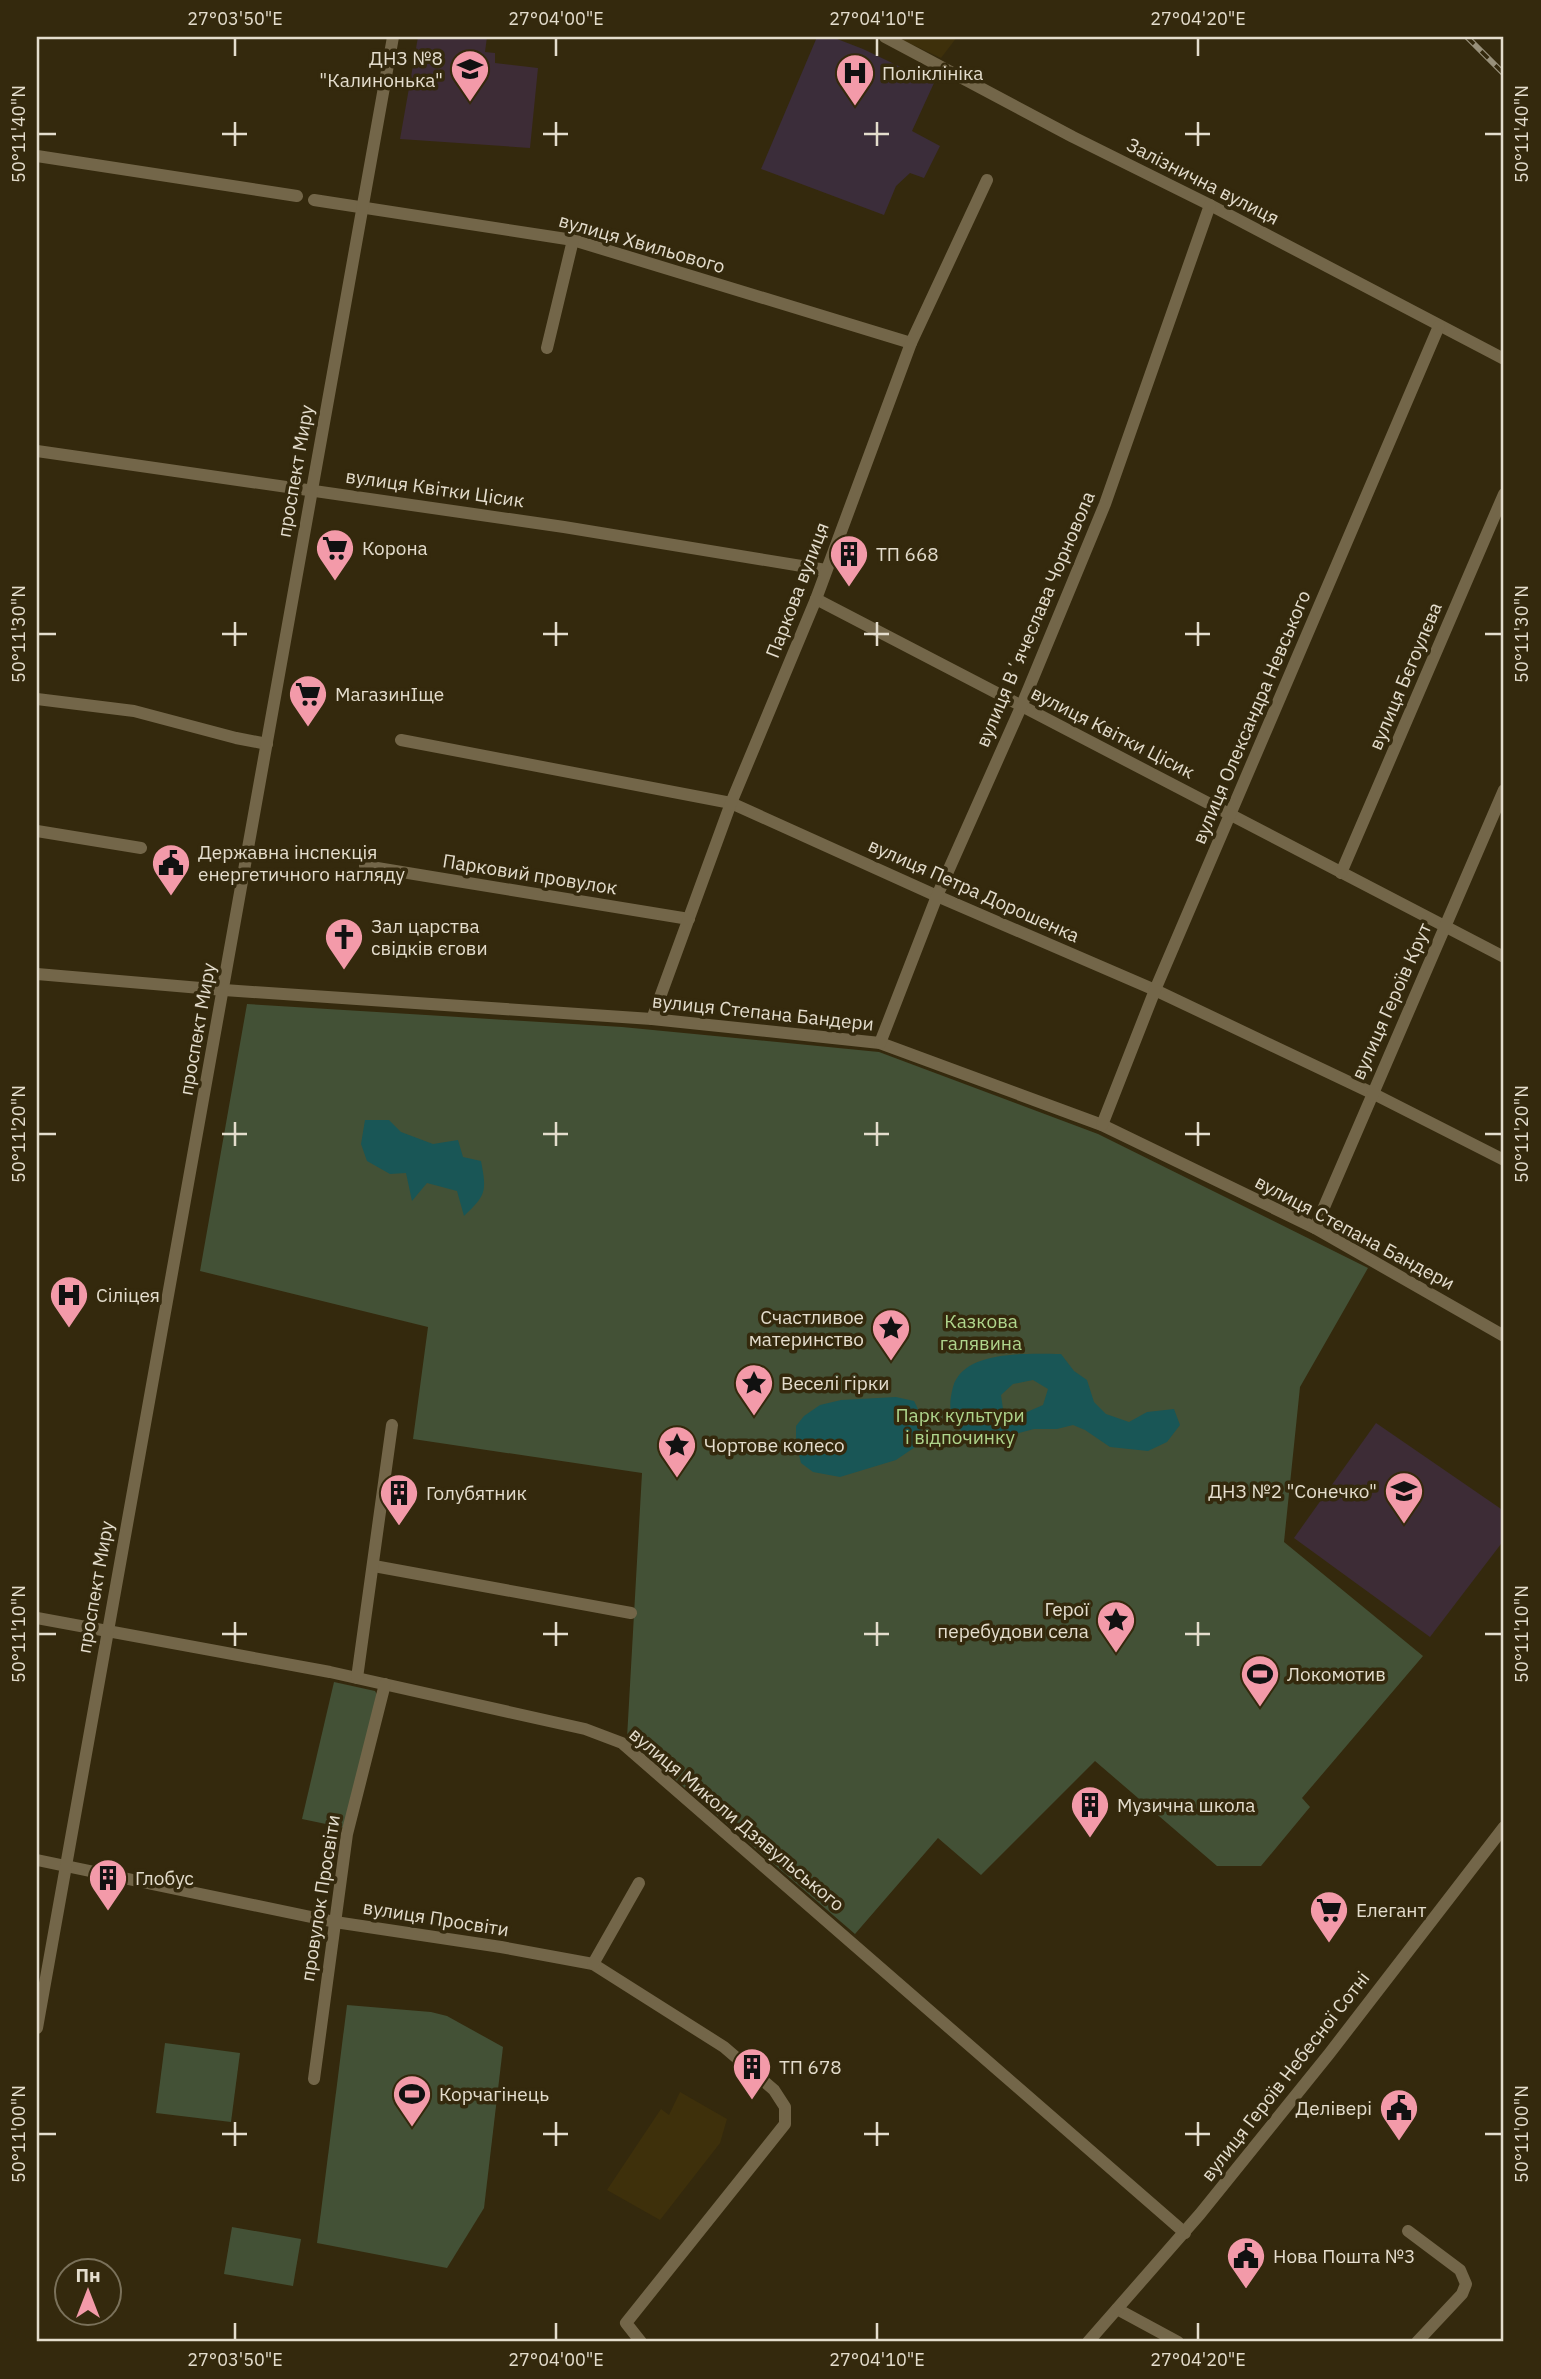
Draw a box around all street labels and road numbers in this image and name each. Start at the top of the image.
street label: Залізнична вулиця [1123,132,1283,230]
street label: вулиця Хвильового [556,208,728,278]
street label: проспект Миру [272,402,319,539]
street label: вулиця Квітки Цісик [344,464,526,512]
street label: вулиця Вʼячеслава Чорновола [970,487,1100,751]
street label: Паркова вулиця [760,519,834,661]
street label: вулиця Олександра Невського [1187,587,1315,847]
street label: вулиця Бєгоулєва [1363,599,1447,753]
street label: вулиця Квітки Цісик [1027,680,1199,784]
street label: вулиця Петра Дорошенка [865,833,1083,947]
street label: Парковий провулок [441,848,619,900]
street label: вулиця Героїв Крут [1346,919,1436,1083]
street label: проспект Миру [174,960,221,1097]
street label: вулиця Степана Бандери [651,988,875,1036]
street label: вулиця Степана Бандери [1251,1169,1459,1295]
street label: проспект Миру [72,1518,119,1655]
street label: вулиця Миколи Дзявульського [624,1722,850,1916]
street label: провулок Просвіти [295,1813,345,1983]
street label: вулиця Просвіти [361,1895,511,1941]
street label: вулиця Героїв Небесної Сотні [1196,1966,1374,2186]

